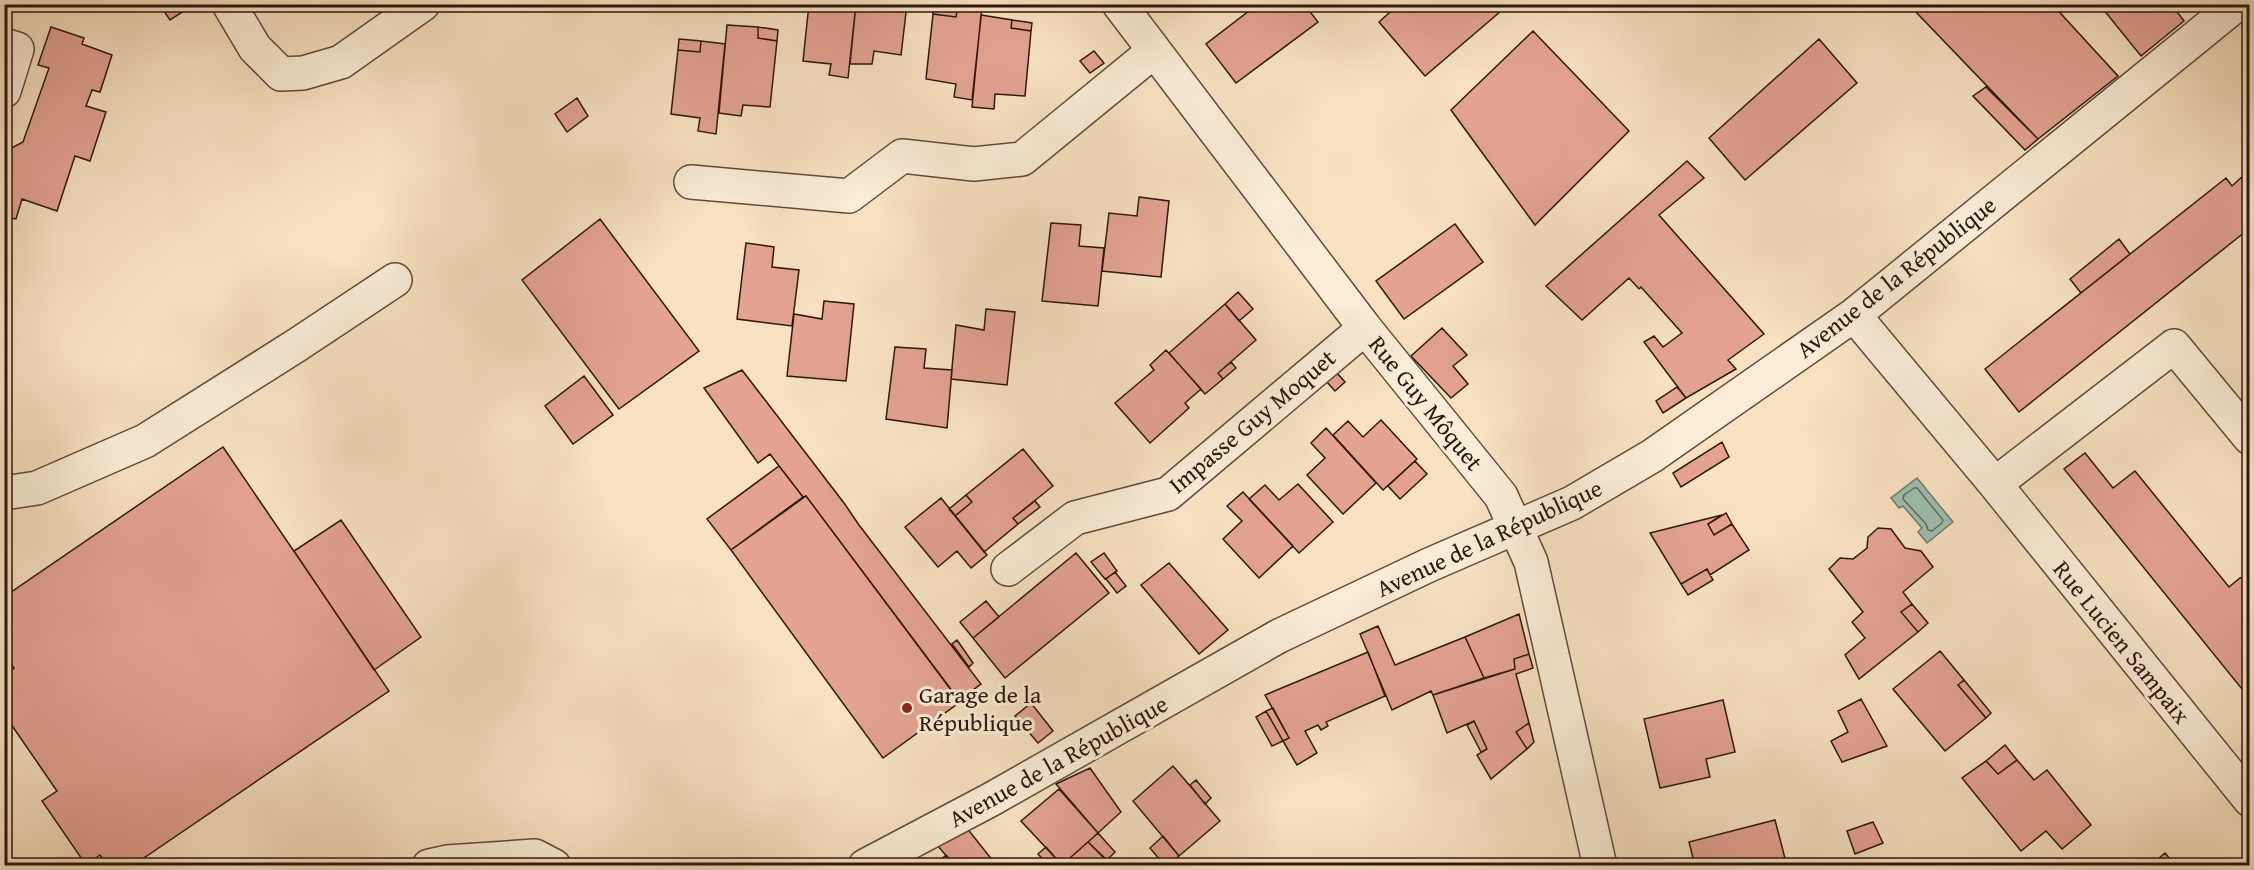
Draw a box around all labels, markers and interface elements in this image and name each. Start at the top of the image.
street label: Avenue de la République [1788,188,2004,366]
street label: Rue Guy Môquet [1360,328,1492,479]
street label: Impasse Guy Moquet [1161,340,1344,501]
street label: Avenue de la République [1370,470,1608,606]
street label: Rue Lucien Sampaix [2045,553,2199,732]
place label: Garage de la République [919,677,1042,740]
street label: Avenue de la République [942,686,1174,836]
marker: Garage de la République [900,701,914,715]

